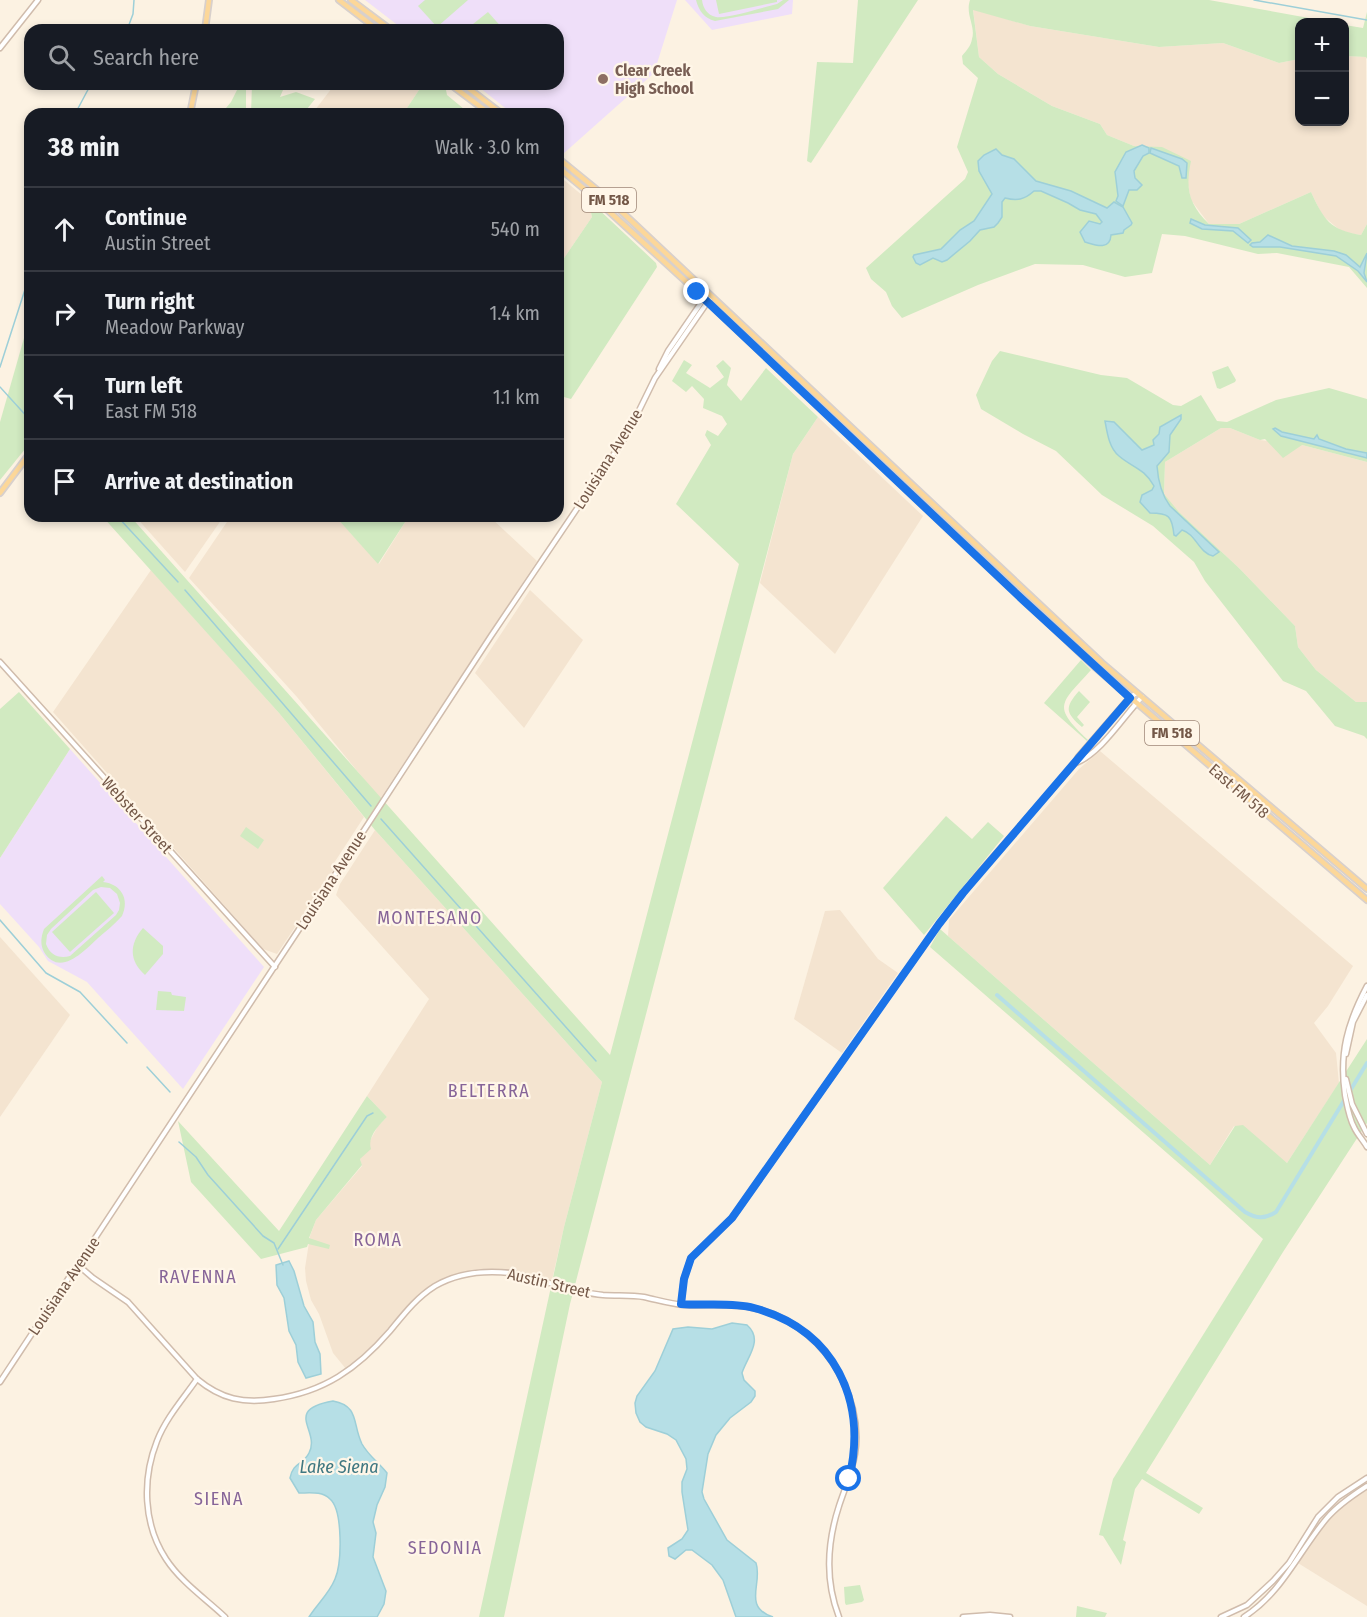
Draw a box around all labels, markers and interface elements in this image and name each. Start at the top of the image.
map controls [1295,18,1349,126]
button: + [1295,18,1349,72]
search box [24,24,564,90]
icon: search [45,41,78,74]
text: Search here [93,44,199,71]
place label: Clear Creek High School [615,61,694,98]
marker: Clear Creek High School [596,72,610,86]
button: − [1295,72,1349,126]
text: 38 min [48,132,120,163]
text: Walk · 3.0 km [435,135,540,159]
road number: FM 518 [582,188,636,212]
text: Continue [105,204,187,231]
icon: ahead [48,213,81,246]
text: 540 m [491,217,540,241]
text: Austin Street [105,231,211,255]
route end [683,278,709,304]
text: Turn right [105,288,194,315]
icon: right [48,297,81,330]
text: 1.4 km [490,301,540,325]
text: Meadow Parkway [105,315,245,339]
text: Turn left [105,372,183,399]
icon: left [48,381,81,414]
text: 1.1 km [493,385,540,409]
text: East FM 518 [105,399,197,423]
street label: Louisiana Avenue [570,405,646,513]
icon: arrive [48,465,81,498]
text: Arrive at destination [105,468,293,495]
road number: FM 518 [1145,721,1199,745]
street label: East FM 518 [1205,760,1273,822]
street label: Webster Street [98,773,177,858]
street label: Louisiana Avenue [292,827,370,933]
district label: MONTESANO [377,907,483,929]
district label: BELTERRA [448,1080,530,1102]
district label: ROMA [353,1229,403,1251]
street label: Louisiana Avenue [24,1233,104,1339]
street label: Austin Street [506,1264,593,1302]
district label: RAVENNA [159,1266,237,1288]
water label: Lake Siena [299,1456,379,1478]
route start [835,1465,861,1491]
district label: SIENA [194,1488,244,1510]
district label: SEDONIA [408,1537,482,1559]

